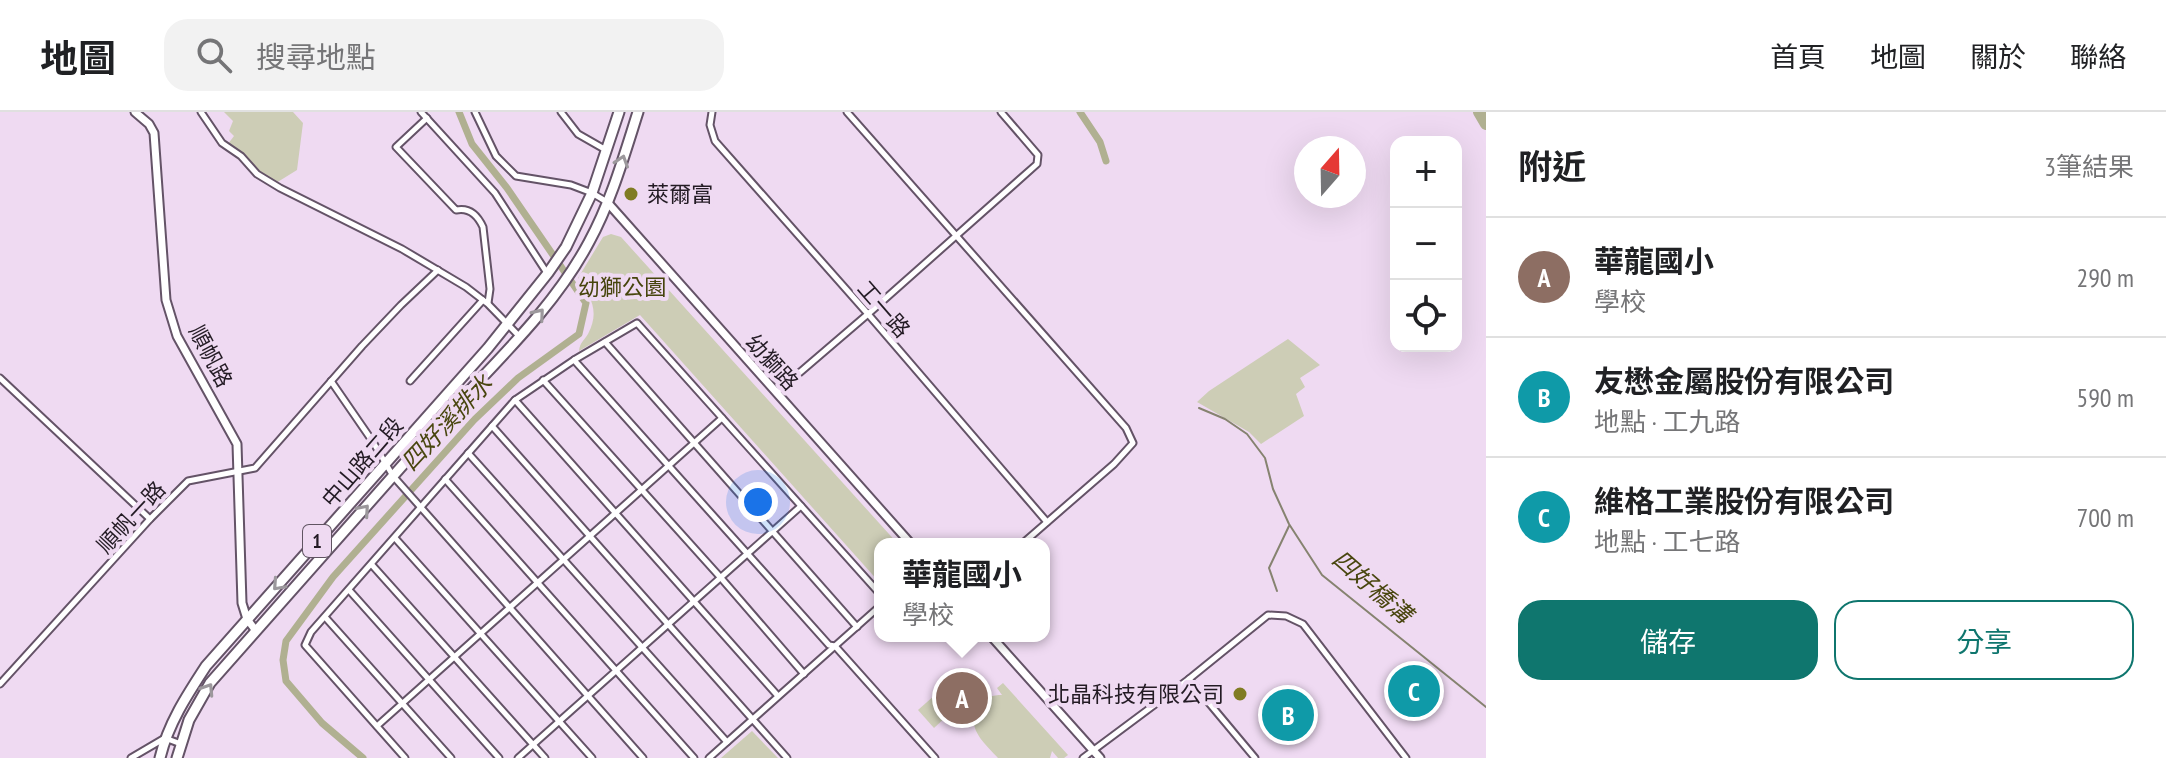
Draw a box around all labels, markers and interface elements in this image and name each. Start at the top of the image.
search box [164,19,724,91]
text: 地圖 [40,33,116,82]
icon: search [192,33,236,77]
text: 搜尋地點 [256,37,376,76]
text: 首頁 [1770,38,1826,75]
text: 地圖 [1870,38,1926,75]
text: 關於 [1970,38,2026,75]
text: 聯絡 [2070,38,2126,75]
north arrow [1294,136,1366,208]
map controls [1390,136,1462,352]
button: + [1390,136,1462,208]
text: 附近 [1518,144,1586,188]
text: 3筆結果 [2044,150,2134,183]
one-way arrow [613,155,629,169]
place label: 萊爾富 [647,180,713,208]
marker: 萊爾富 [622,185,640,203]
button: − [1390,208,1462,280]
text: 華龍國小 [1594,241,1714,280]
text: A [1537,261,1551,294]
text: 290 m [2076,261,2134,294]
park label: 幼獅公園 [578,273,666,301]
street label: 工一路 [852,275,916,343]
button: locate [1390,280,1462,352]
text: 學校 [1594,285,1646,318]
one-way arrow [529,309,544,324]
street label: 順帆路 [183,320,239,392]
street label: 幼獅路 [740,328,804,396]
text: 友懋金屬股份有限公司 [1594,361,1894,400]
water label: 四好溪排水 [394,367,500,477]
text: B [1538,381,1550,414]
text: 590 m [2076,381,2134,414]
text: 地點 · 工九路 [1594,405,1741,438]
street label: 中山路二段 [315,411,409,513]
street label: 順帆一路 [91,475,171,559]
text: 維格工業股份有限公司 [1594,481,1894,520]
your location [738,482,778,522]
text: C [1538,501,1550,534]
text: 700 m [2076,501,2134,534]
one-way arrow [354,504,368,519]
road number: 1 [303,525,331,557]
text: 地點 · 工七路 [1594,525,1741,558]
popup [874,538,1050,642]
water label: 四好橋溝 [1326,543,1421,632]
text: 華龍國小 [902,554,1022,593]
one-way arrow [274,575,288,590]
text: 學校 [902,598,954,631]
button: 儲存 [1518,600,1818,680]
button: 分享 [1834,600,2134,680]
pin: C [1388,661,1440,721]
pin: A [936,668,988,728]
place label: 北晶科技有限公司 [1048,680,1224,708]
one-way arrow [198,683,213,698]
marker: 北晶科技有限公司 [1231,685,1249,703]
pin: B [1262,685,1314,745]

